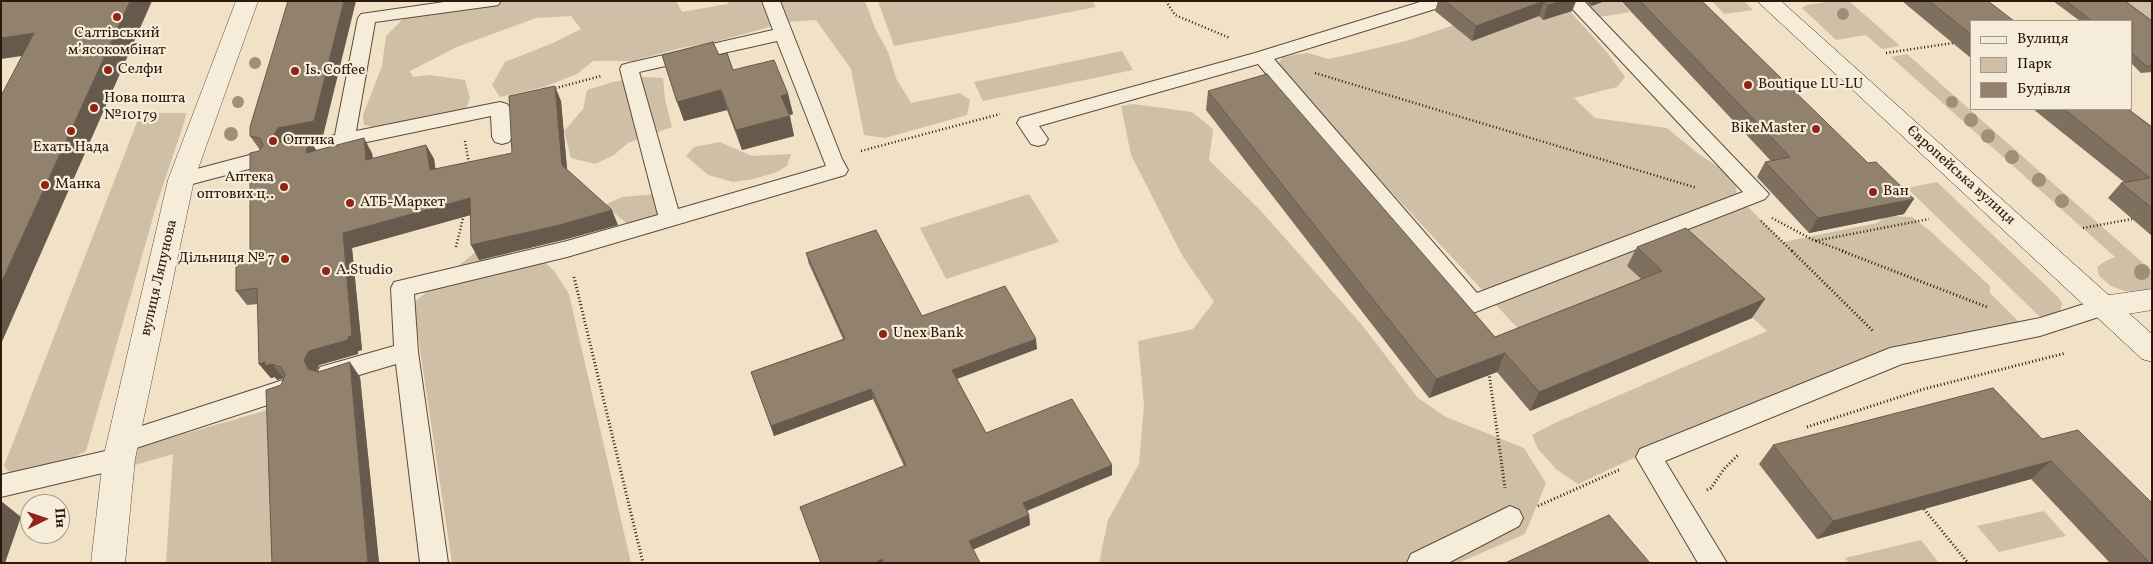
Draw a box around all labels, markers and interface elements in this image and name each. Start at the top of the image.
marker: Салтівський мʼясокомбінат [111,11,123,23]
legend [1970,20,2133,110]
place label: Салтівський мʼясокомбінат [68,25,166,60]
text: Вулиця [2017,29,2068,50]
text: Парк [2017,54,2052,75]
place label: Селфи [118,61,163,79]
place label: Is. Coffee [305,62,365,80]
marker: Селфи [102,64,114,76]
marker: Is. Coffee [289,65,301,77]
place label: Boutique LU-LU [1758,76,1863,94]
marker: Boutique LU-LU [1742,79,1754,91]
text: Будівля [2017,79,2071,100]
place label: Нова пошта №10179 [104,90,185,125]
marker: Нова пошта №10179 [88,102,100,114]
place label: BikeMaster [1731,120,1806,138]
street label: Європейська вулиця [1902,122,2018,230]
marker: BikeMaster [1810,123,1822,135]
marker: Ехать Нада [65,125,77,137]
place label: Оптика [283,132,335,150]
marker: Оптика [267,135,279,147]
place label: Ехать Нада [33,139,109,157]
place label: Аптека оптових ц‥ [197,169,274,204]
place label: Манка [55,176,101,194]
marker: Манка [39,179,51,191]
marker: Аптека оптових ц‥ [278,181,290,193]
place label: Ван [1883,183,1909,201]
marker: Ван [1867,186,1879,198]
place label: АТБ-Маркет [360,194,445,212]
marker: АТБ-Маркет [344,197,356,209]
street label: вулиця Ляпунова [138,218,182,338]
place label: Дільниця № 7 [178,250,275,268]
marker: Дільниця № 7 [279,253,291,265]
place label: A.Studio [336,262,393,280]
marker: A.Studio [320,265,332,277]
place label: Unex Bank [893,325,964,343]
marker: Unex Bank [877,328,889,340]
north arrow [20,494,70,544]
text: Пн [49,507,70,529]

